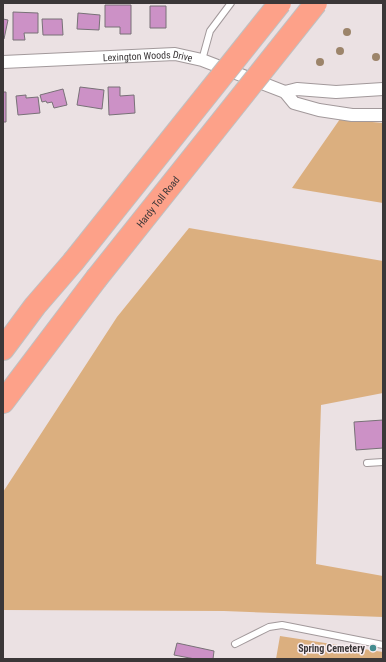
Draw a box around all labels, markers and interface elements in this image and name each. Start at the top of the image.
street label: Lexington Woods Drive [103,49,194,64]
street label: Hardy Toll Road [134,174,182,230]
place label: Spring Cemetery [298,643,366,654]
marker: Spring Cemetery [368,643,378,653]

